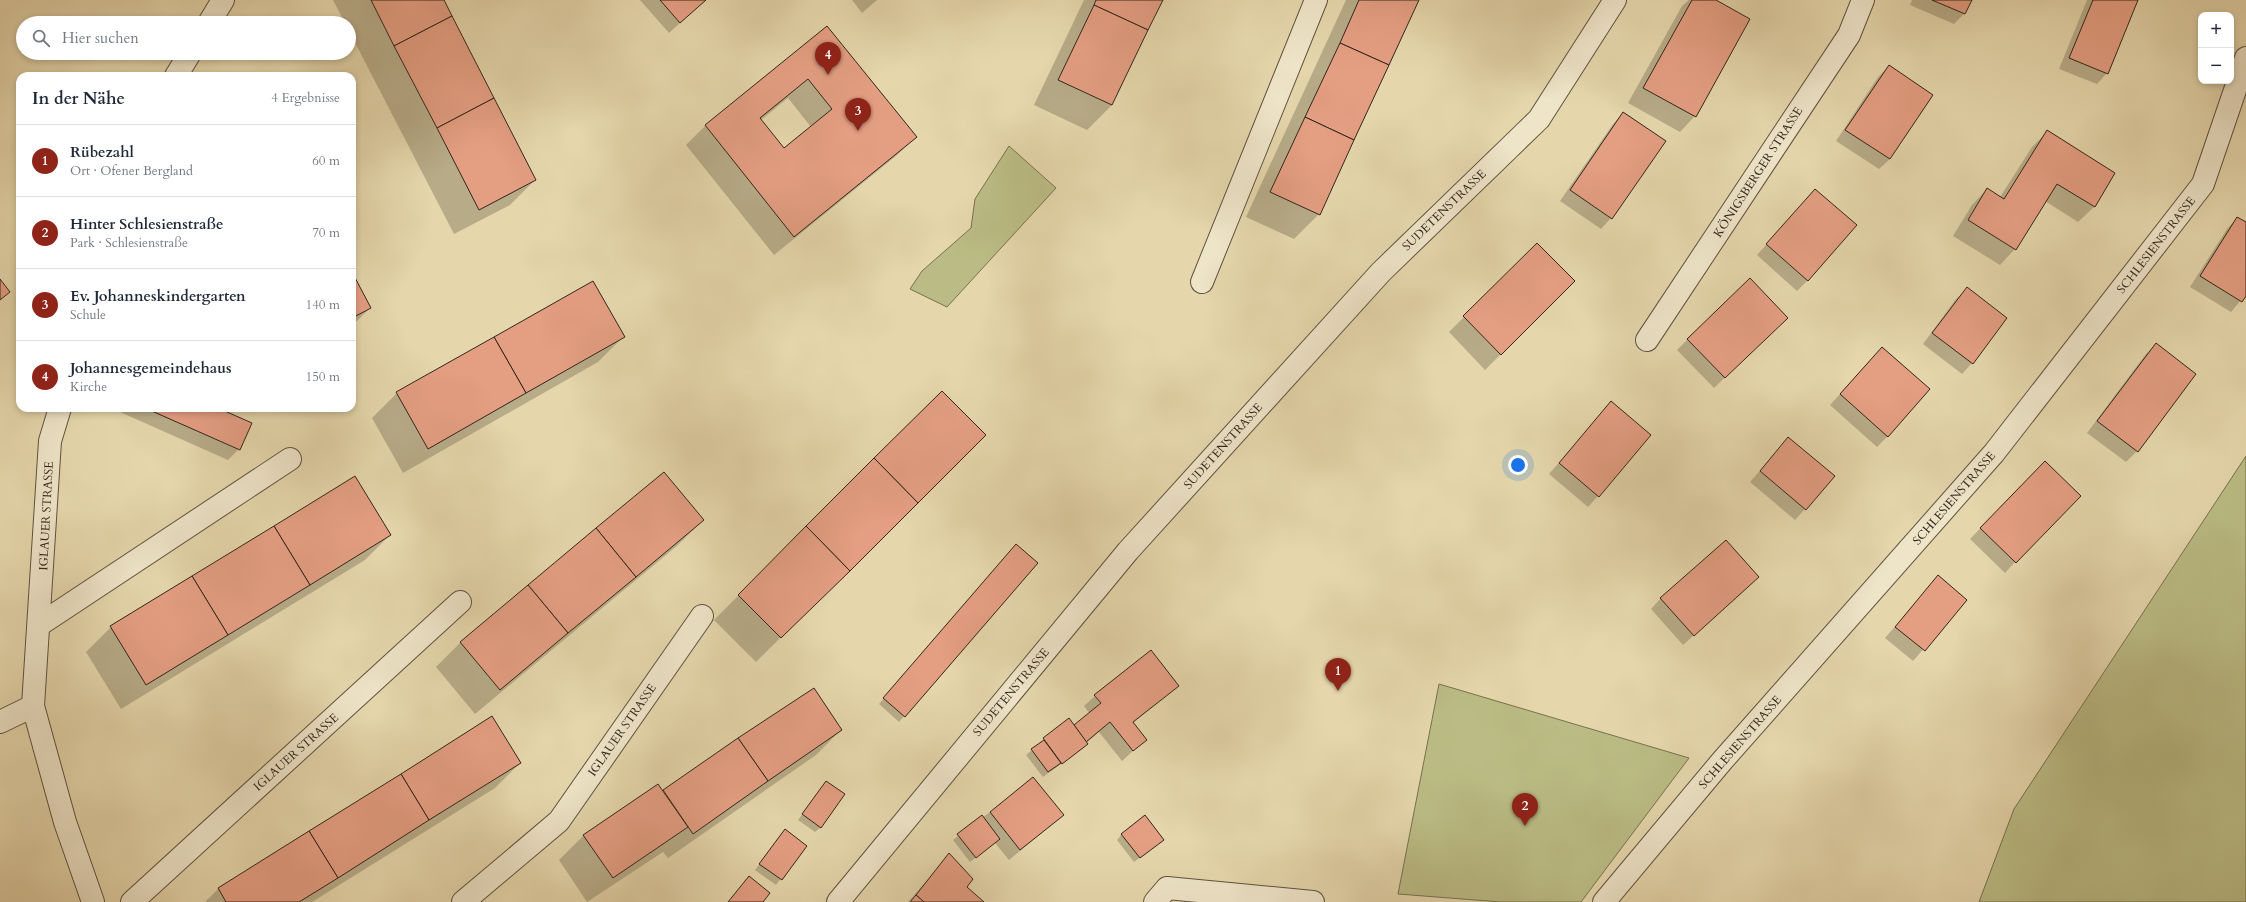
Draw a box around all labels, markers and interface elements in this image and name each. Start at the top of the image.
map controls [2198,12,2234,84]
button: + [2198,12,2234,48]
search box [16,16,356,60]
icon: search [30,27,52,49]
text: Hier suchen [62,28,139,48]
pin: 4 [815,42,841,75]
button: − [2198,48,2234,84]
text: In der Nähe [32,87,125,110]
text: 4 Ergebnisse [271,89,340,107]
pin: 3 [845,98,871,131]
street label: KÖNIGSBERGER STRASSE [1710,104,1806,240]
text: Rübezahl [70,142,134,162]
text: 1 [42,152,48,170]
text: 60 m [312,152,340,170]
text: Ort · Ofener Bergland [70,162,193,180]
street label: SUDETENSTRASSE [1399,166,1489,254]
street label: SCHLESIENSTRASSE [2113,193,2199,297]
text: Hinter Schlesienstraße [70,214,224,234]
text: 2 [42,224,48,242]
text: 70 m [312,224,340,242]
text: Park · Schlesienstraße [70,234,188,252]
text: Ev. Johanneskindergarten [70,286,246,306]
text: 3 [42,296,48,314]
text: 140 m [306,296,340,314]
text: Schule [70,306,106,324]
text: Johannesgemeindehaus [70,358,232,378]
text: 4 [42,368,48,386]
text: 150 m [306,368,340,386]
text: Kirche [70,378,107,396]
street label: SUDETENSTRASSE [1180,400,1266,492]
street label: SCHLESIENSTRASSE [1909,448,1999,548]
your location [1508,455,1528,475]
street label: IGLAUER STRASSE [35,461,57,571]
street label: SUDETENSTRASSE [969,645,1053,739]
pin: 1 [1325,658,1351,691]
street label: IGLAUER STRASSE [584,681,660,779]
street label: SCHLESIENSTRASSE [1695,692,1785,792]
street label: IGLAUER STRASSE [250,710,342,794]
pin: 2 [1512,793,1538,826]

